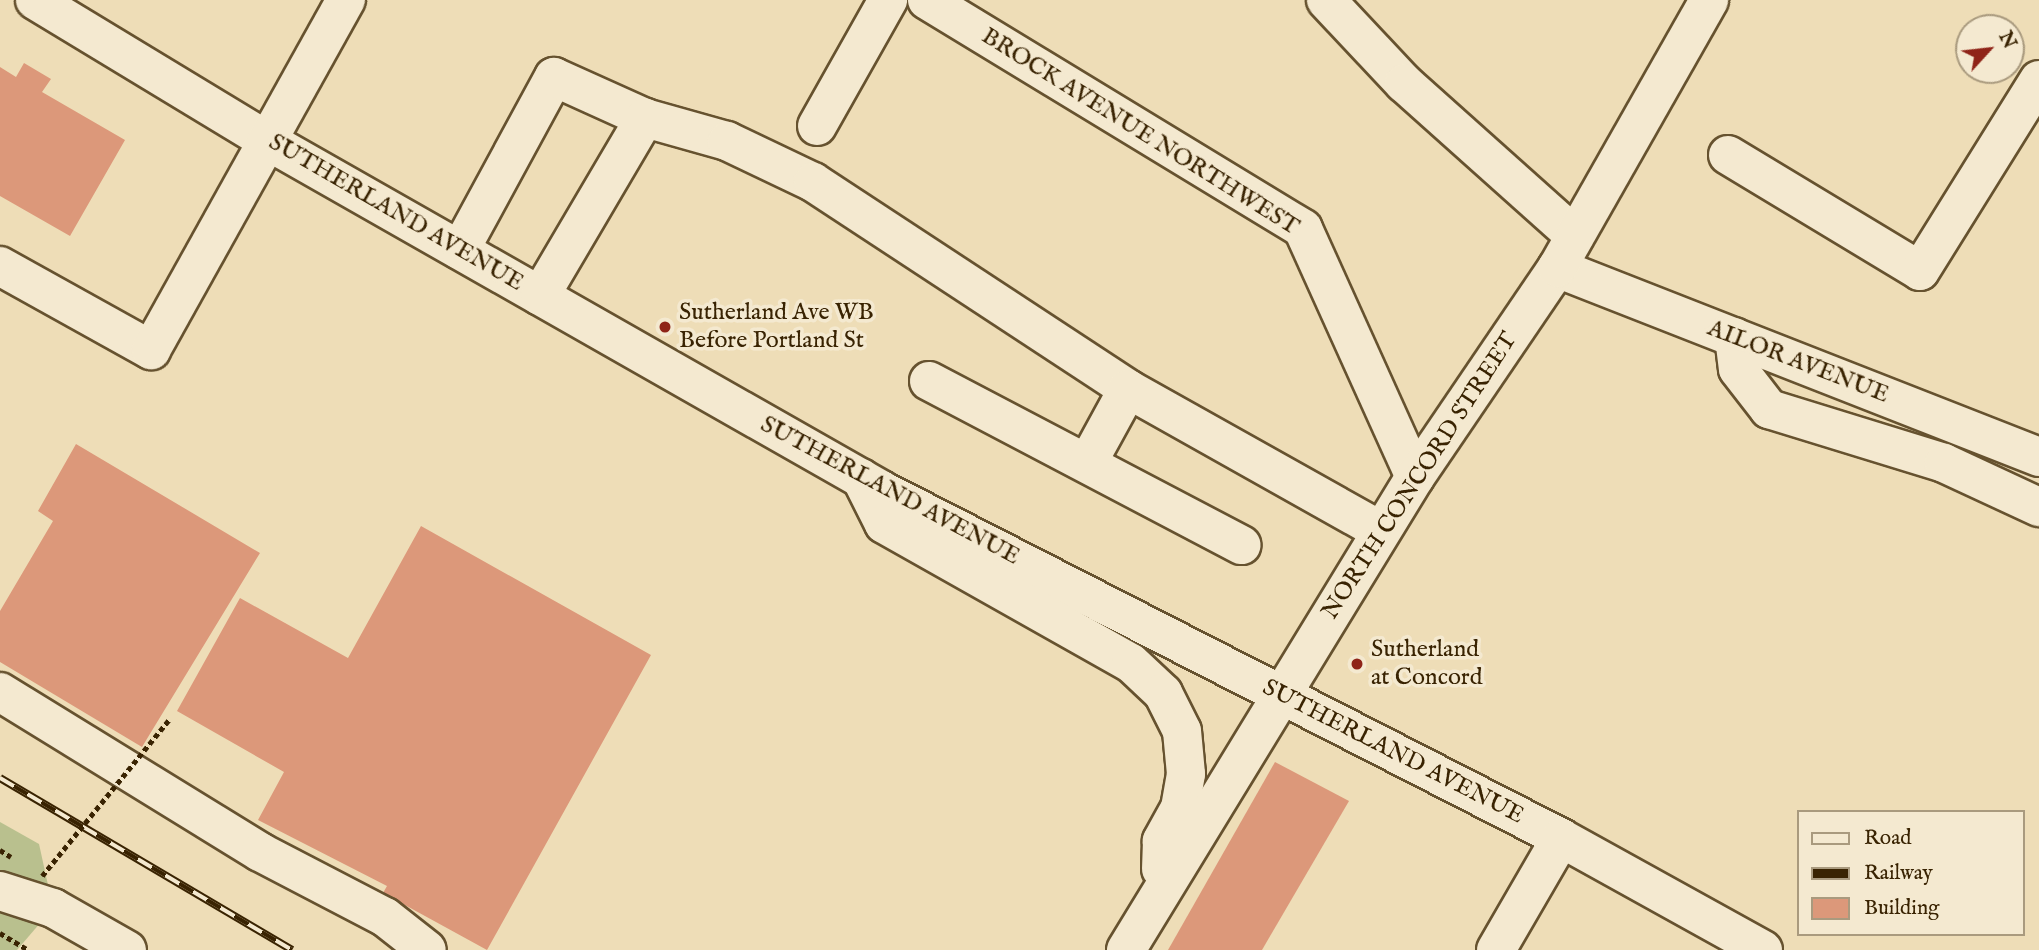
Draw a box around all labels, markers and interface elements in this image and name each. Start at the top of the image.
north arrow [1955,14,2025,84]
street label: BROCK AVENUE NORTHWEST [976,22,1304,242]
text: N [1992,28,2021,53]
street label: SUTHERLAND AVENUE [263,128,529,298]
place label: Sutherland Ave WB Before Portland St [679,299,874,355]
street label: AILOR AVENUE [1703,314,1893,410]
marker: Sutherland Ave WB Before Portland St [657,319,673,335]
street label: NORTH CONCORD STREET [1316,327,1524,625]
street label: SUTHERLAND AVENUE [755,410,1025,572]
place label: Sutherland at Concord [1371,636,1482,692]
marker: Sutherland at Concord [1349,656,1365,672]
street label: SUTHERLAND AVENUE [1257,673,1529,831]
legend [1798,810,2025,936]
text: Road [1864,825,1911,852]
text: Railway [1864,860,1933,887]
text: Building [1864,895,1939,922]

